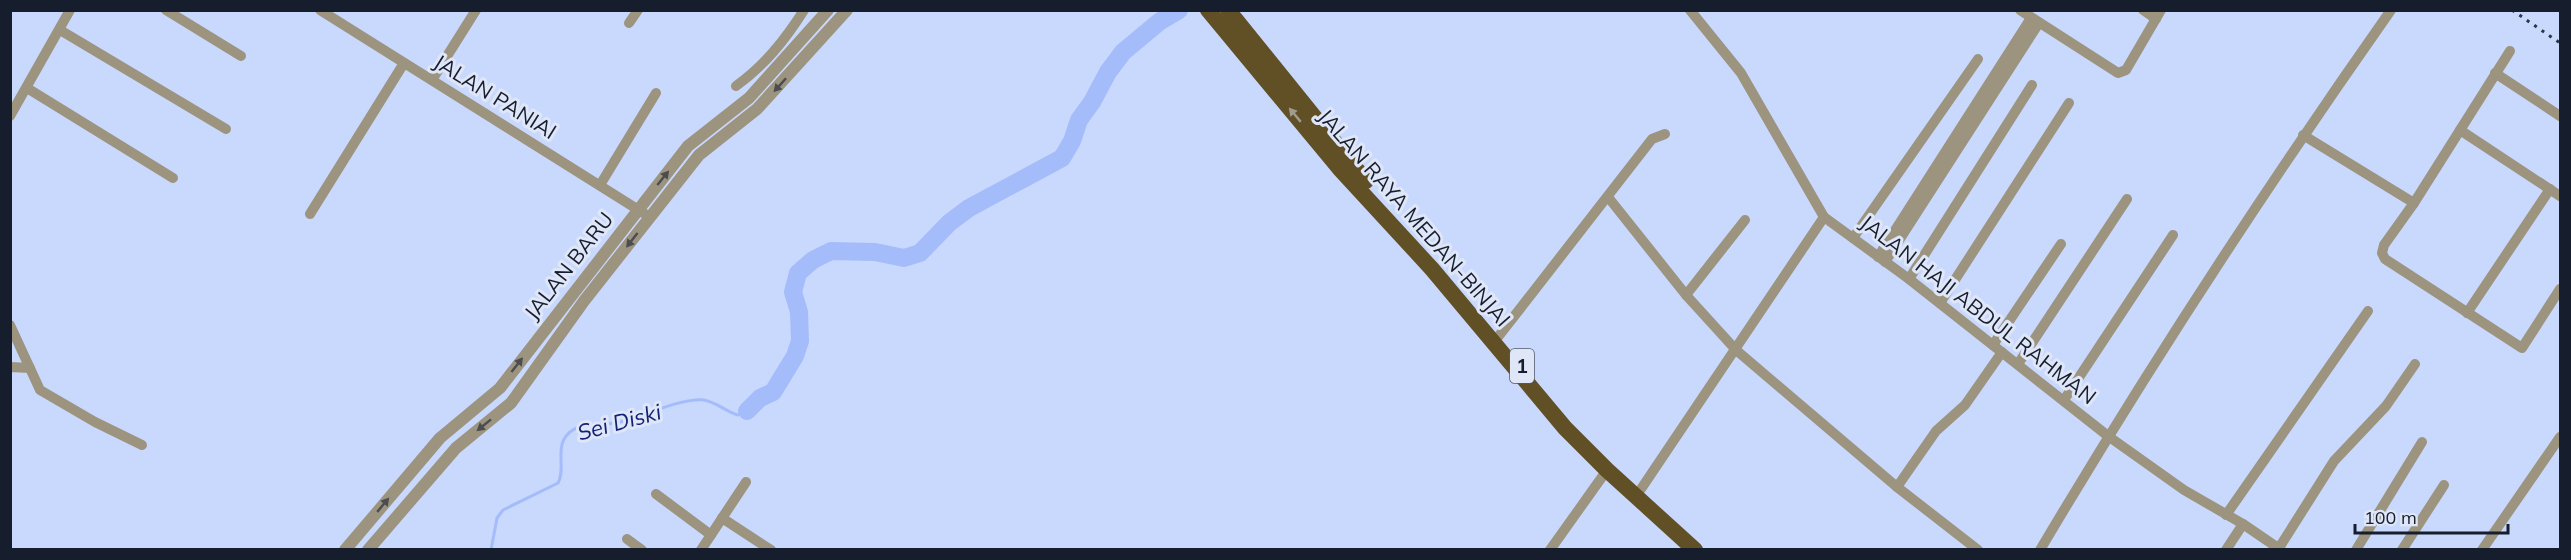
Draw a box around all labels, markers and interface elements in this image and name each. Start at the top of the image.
street label: JALAN PANIAI [429,48,562,144]
one-way arrow [774,77,787,92]
street label: JALAN RAYA MEDAN-BINJAI [1313,103,1516,331]
one-way arrow [1289,108,1302,123]
one-way arrow [656,170,669,186]
street label: JALAN BARU [518,206,618,324]
street label: JALAN HAJI ABDUL RAHMAN [1855,209,2102,409]
one-way arrow [626,233,638,248]
road number: 1 [1510,349,1534,383]
one-way arrow [511,357,524,373]
water label: Sei Diski [574,397,665,447]
one-way arrow [476,418,492,431]
one-way arrow [376,497,389,513]
scale bar [2355,497,2508,535]
text: 100 m [2364,506,2417,529]

